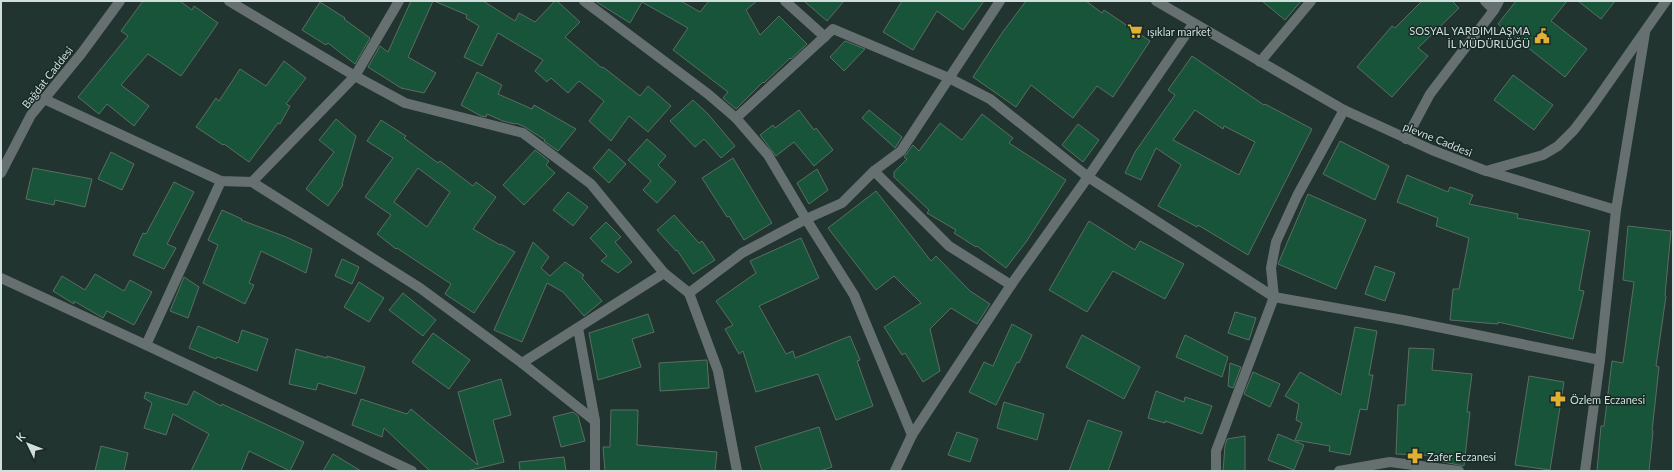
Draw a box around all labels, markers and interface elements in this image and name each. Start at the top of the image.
supermarket icon: ışıklar market [1126,22,1144,40]
place label: SOSYAL YARDIMLAŞMA İL MÜDÜRLÜĞÜ [1409,24,1531,50]
place label: ışıklar market [1147,25,1211,38]
public building icon: SOSYAL YARDIMLAŞMA İL MÜDÜRLÜĞÜ [1533,27,1551,45]
street label: Bağdat Caddesi [19,43,75,110]
street label: plevne Caddesi [1402,119,1475,159]
pharmacy icon: Özlem Eczanesi [1549,390,1567,408]
place label: Özlem Eczanesi [1570,393,1645,406]
north arrow [8,424,48,464]
text: K [13,429,28,444]
pharmacy icon: Zafer Eczanesi [1406,447,1424,465]
place label: Zafer Eczanesi [1427,450,1497,463]

